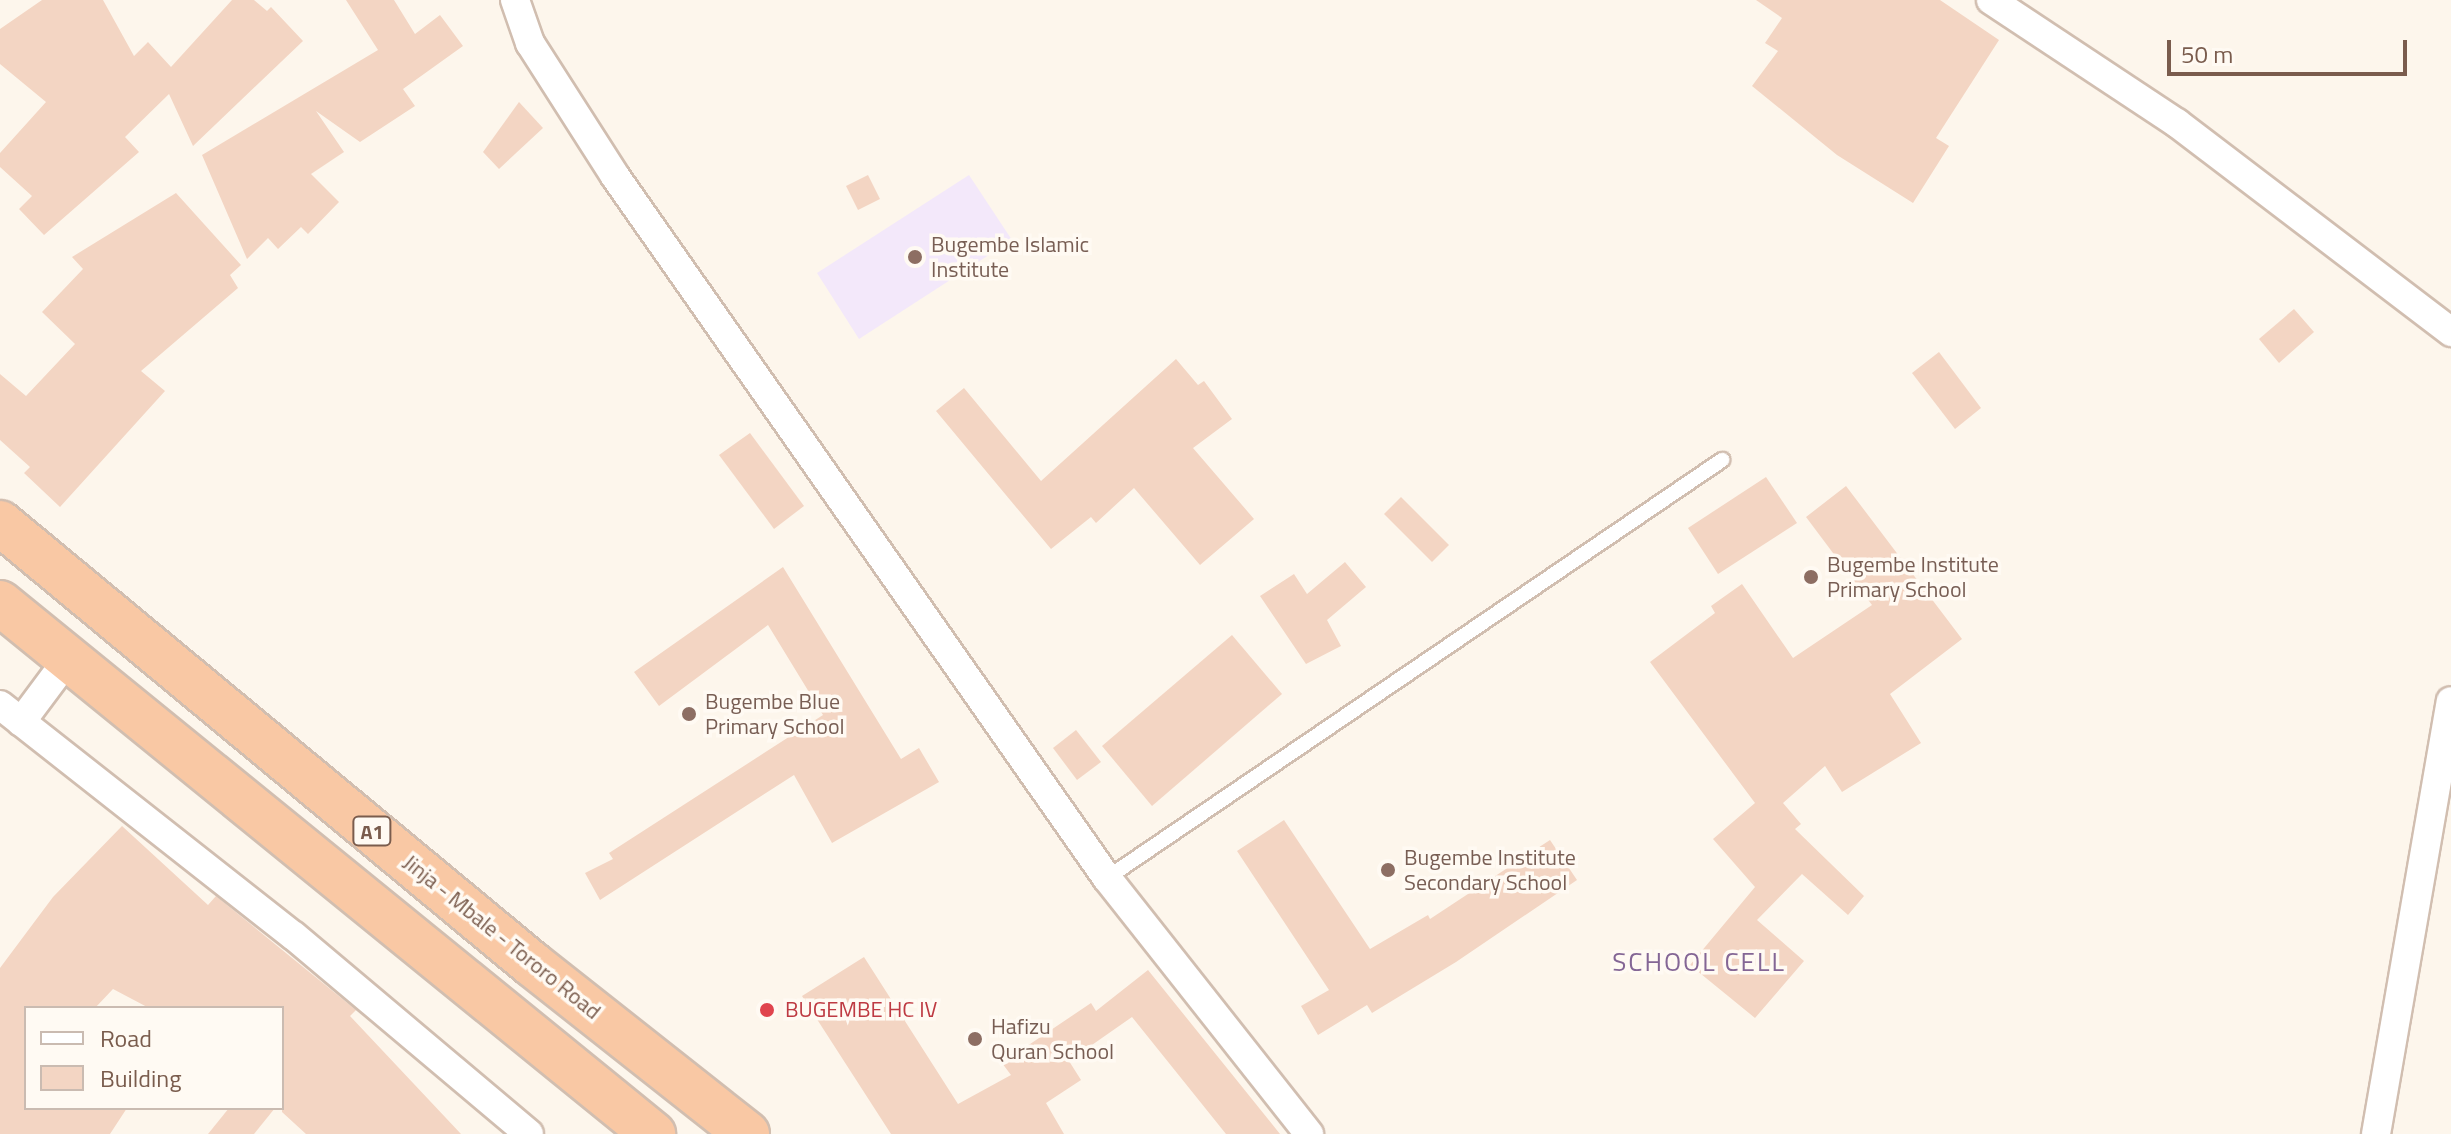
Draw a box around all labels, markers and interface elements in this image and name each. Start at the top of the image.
scale bar [2171,24,2411,74]
text: 50 m [2181,36,2233,72]
place label: Bugembe Islamic Institute [931,231,1089,282]
marker: Bugembe Islamic Institute [906,248,924,266]
place label: Bugembe Institute Primary School [1827,551,1999,602]
marker: Bugembe Institute Primary School [1802,568,1820,586]
place label: Bugembe Blue Primary School [705,688,845,740]
marker: Bugembe Blue Primary School [680,705,698,723]
road number: A1 [352,815,392,847]
place label: Bugembe Institute Secondary School [1404,844,1576,896]
street label: Jinja - Mbale - Tororo Road [398,849,606,1025]
marker: Bugembe Institute Secondary School [1379,861,1397,879]
district label: SCHOOL CELL [1612,946,1786,978]
place label: BUGEMBE HC IV [785,997,937,1023]
marker: BUGEMBE HC IV [756,999,778,1021]
legend [24,1006,284,1110]
place label: Hafizu Quran School [991,1013,1114,1064]
text: Road [100,1020,152,1056]
marker: Hafizu Quran School [966,1030,984,1048]
text: Building [100,1060,182,1096]

